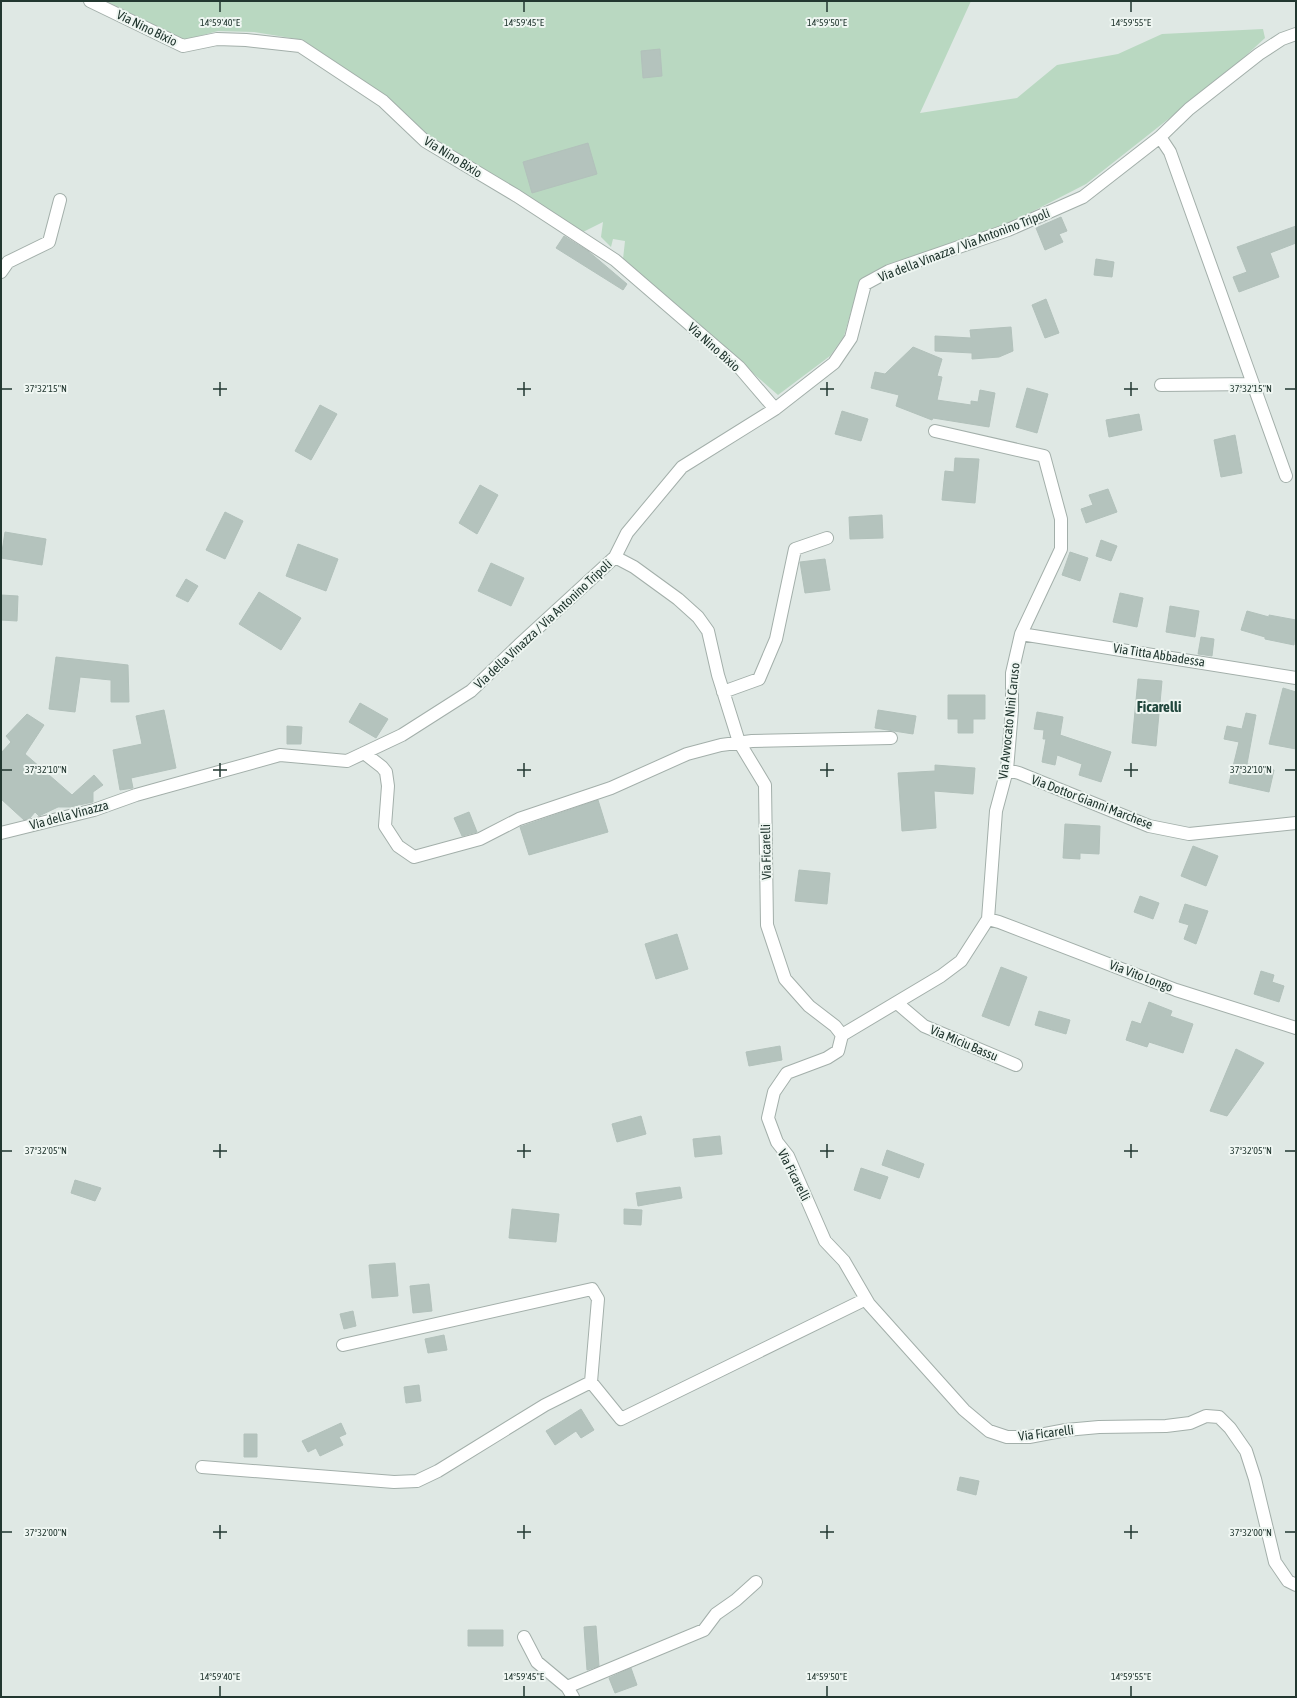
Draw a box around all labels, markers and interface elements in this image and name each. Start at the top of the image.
street label: Via Nino Bixio [114,7,180,49]
text: 14°59'40"E [200,17,241,28]
text: 14°59'45"E [504,17,545,28]
text: 14°59'50"E [807,17,848,28]
text: 14°59'55"E [1111,17,1152,28]
street label: Via Nino Bixio [421,133,485,181]
street label: Via della Vinazza / Via Antonino Tripoli [876,205,1052,285]
street label: Via Nino Bixio [685,319,743,375]
text: 37°32'15"N [25,383,67,394]
text: 37°32'15"N [1230,383,1272,394]
street label: Via della Vinazza / Via Antonino Tripoli [471,556,615,692]
street label: Via Titta Abbadessa [1112,640,1206,670]
street label: Via Avvocato Ninì Caruso [995,662,1023,780]
district label: Ficarelli [1137,698,1181,715]
text: 37°32'10"N [25,764,67,775]
text: 37°32'10"N [1230,764,1272,775]
street label: Via Dottor Gianni Marchese [1029,772,1155,832]
street label: Via della Vinazza [28,797,110,833]
street label: Via Ficarelli [758,824,774,880]
street label: Via Vito Longo [1107,957,1175,995]
street label: Via Miciu Bassu [928,1022,1000,1064]
text: 37°32'05"N [25,1145,67,1156]
text: 37°32'05"N [1230,1145,1272,1156]
street label: Via Ficarelli [775,1147,813,1203]
street label: Via Ficarelli [1017,1422,1075,1444]
text: 37°32'00"N [25,1527,67,1538]
text: 37°32'00"N [1230,1527,1272,1538]
text: 14°59'40"E [200,1671,241,1682]
text: 14°59'45"E [504,1671,545,1682]
text: 14°59'50"E [807,1671,848,1682]
text: 14°59'55"E [1111,1671,1152,1682]

